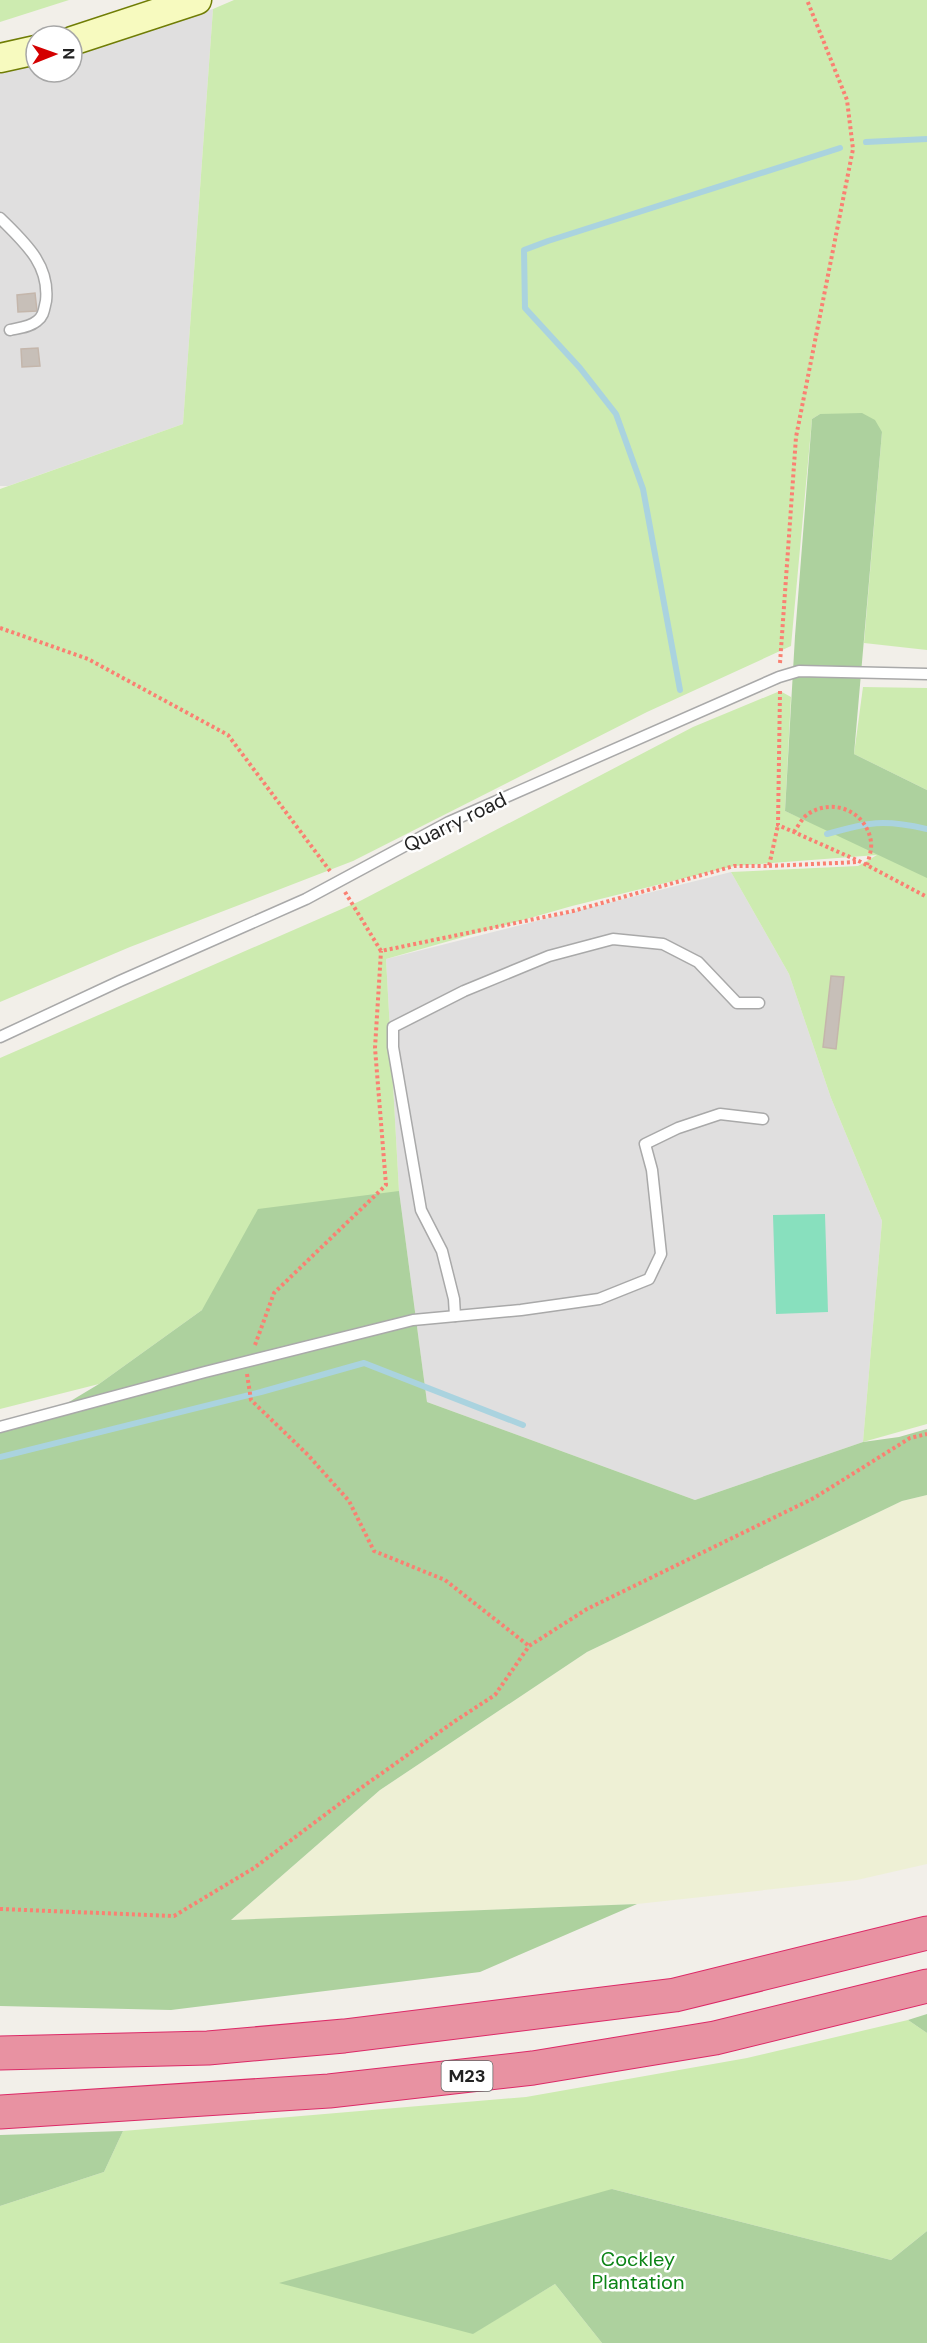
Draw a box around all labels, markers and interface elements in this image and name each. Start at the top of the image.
north arrow [24,24,84,84]
text: N [58,48,79,60]
street label: Quarry road [399,786,511,858]
road number: M23 [442,2061,492,2091]
park label: Cockley Plantation [592,2246,684,2295]

